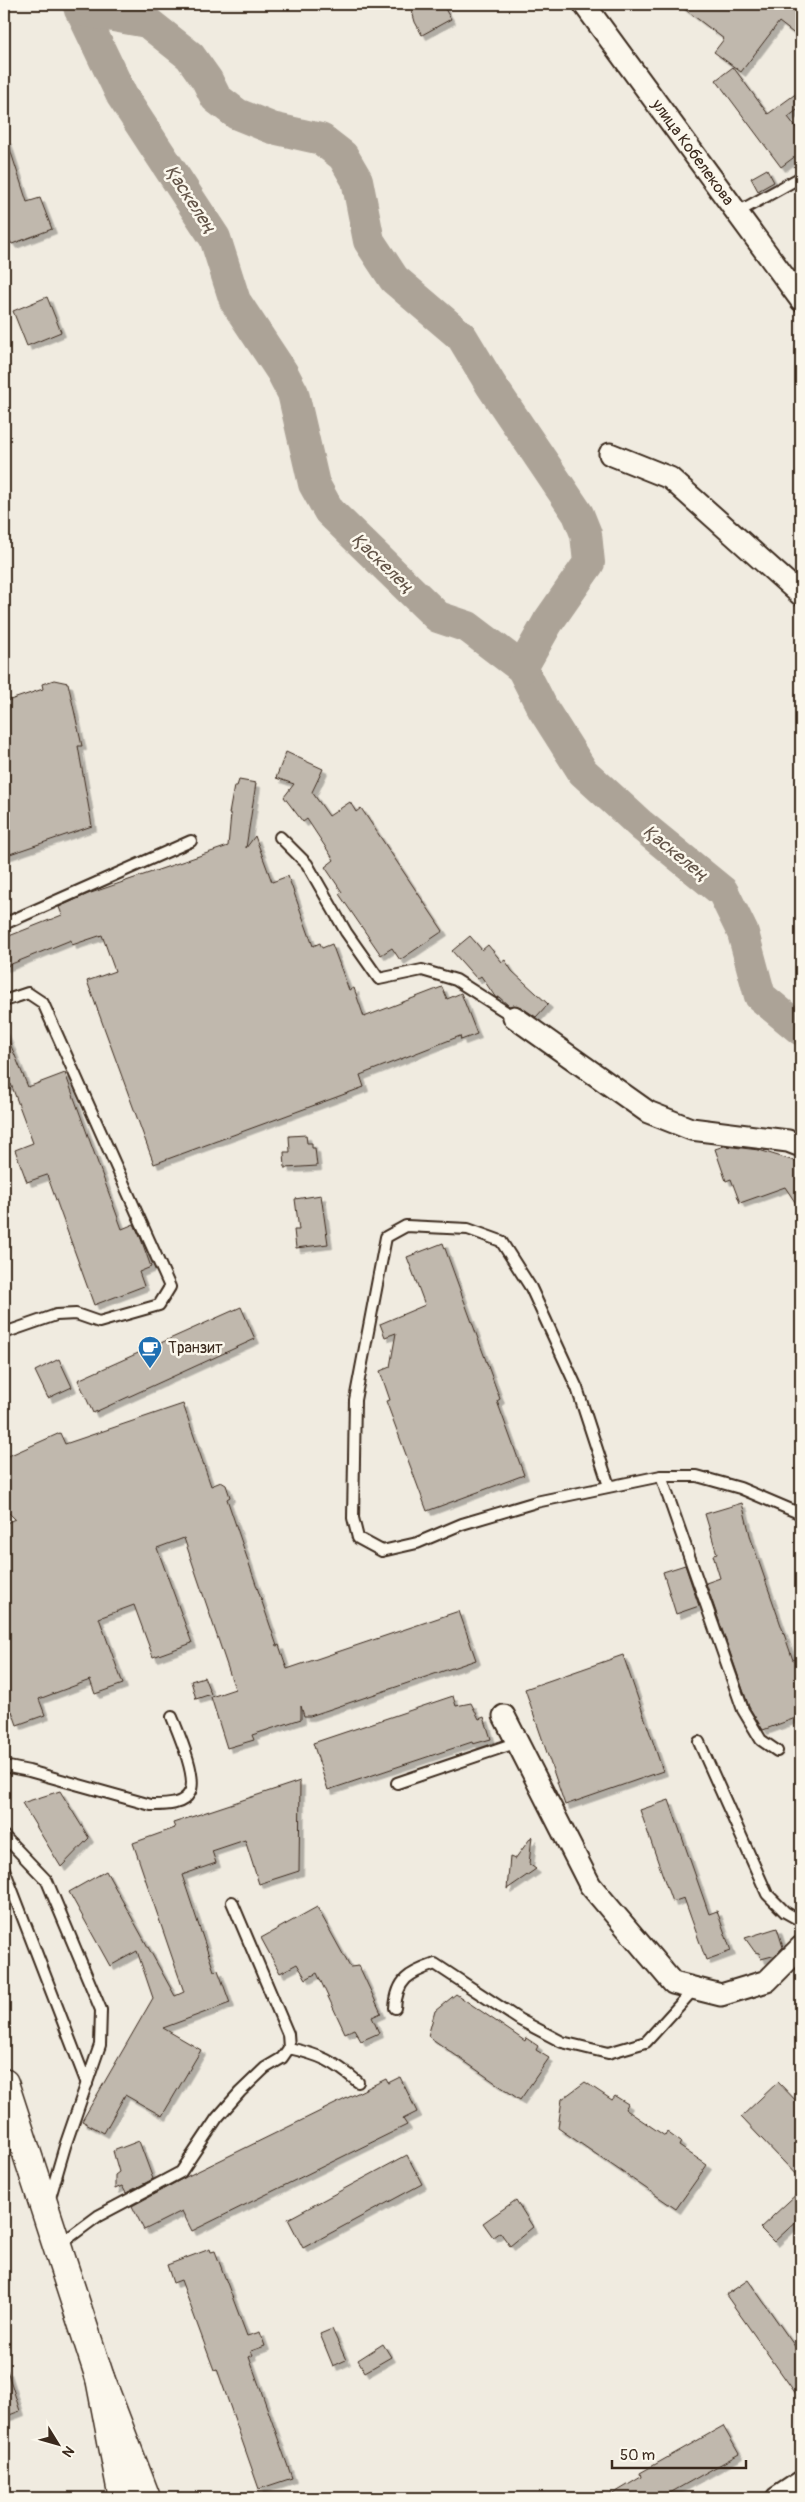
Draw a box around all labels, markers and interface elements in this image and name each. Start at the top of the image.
street label: улица Кобелекова [647,95,738,209]
water label: Қаскелең [160,161,221,238]
water label: Қаскелең [347,528,418,599]
water label: Қаскелең [638,820,713,887]
cafe icon: Транзит [137,1335,163,1369]
place label: Транзит [168,1338,223,1358]
north arrow [32,2420,82,2470]
scale bar [612,2437,746,2469]
text: N [58,2443,78,2460]
text: 50 m [620,2446,655,2465]

